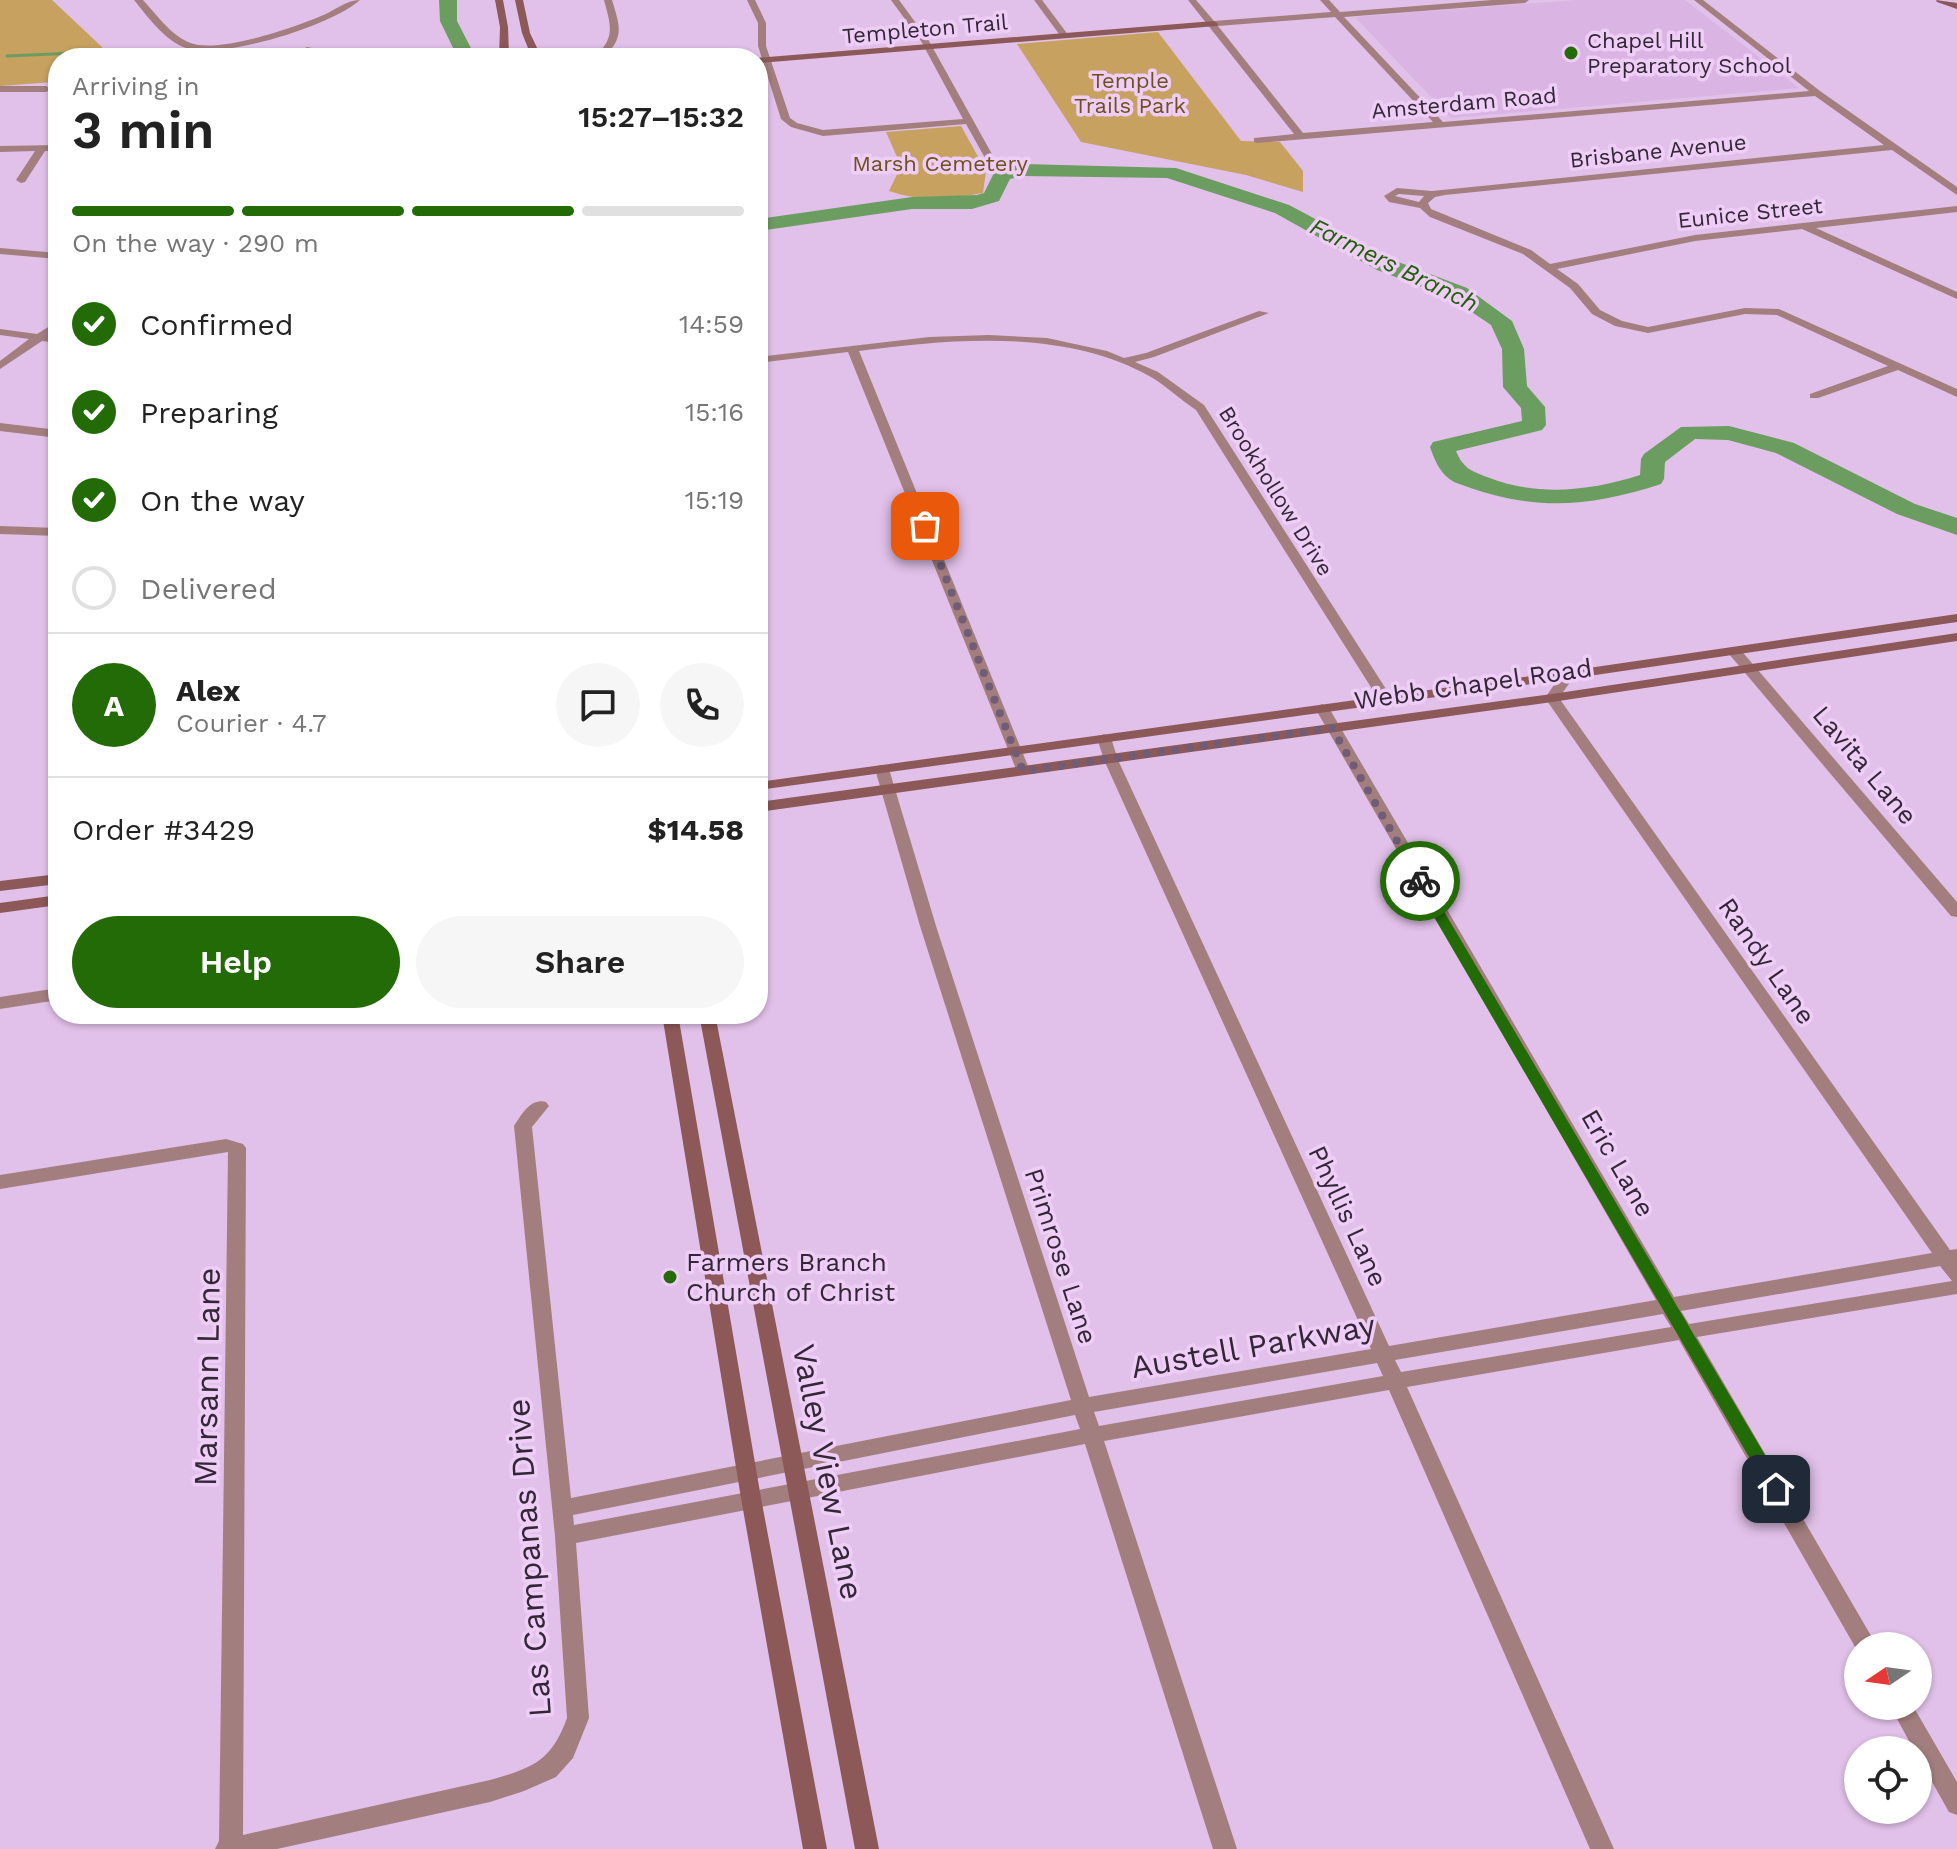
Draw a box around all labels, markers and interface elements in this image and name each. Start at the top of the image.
street label: Templeton Trail [841,9,1009,49]
place label: Chapel Hill Preparatory School [1587,28,1792,78]
marker: Chapel Hill Preparatory School [1562,44,1580,62]
park label: Temple Trails Park [1074,68,1186,118]
text: Arriving in [72,71,200,101]
street label: Amsterdam Road [1370,82,1558,124]
text: 15:27–15:32 [578,99,744,134]
text: 3 min [72,100,215,161]
street label: Brisbane Avenue [1568,129,1748,173]
park label: Marsh Cemetery [852,151,1028,176]
street label: Eunice Street [1676,193,1824,233]
water label: Farmers Branch [1306,212,1482,318]
text: On the way · 290 m [72,228,319,258]
icon: check [72,302,116,346]
text: Confirmed [140,307,294,342]
text: 14:59 [679,309,744,339]
icon: check [72,390,116,434]
text: Preparing [140,395,278,430]
text: 15:16 [685,397,744,427]
street label: Brookhollow Drive [1214,402,1338,580]
icon: check [72,478,116,522]
text: On the way [140,483,305,518]
text: 15:19 [685,485,744,515]
pin [891,492,959,560]
icon: bag [903,504,947,548]
text: Delivered [140,571,277,606]
street label: Webb Chapel Road [1352,652,1594,716]
button: chat [556,663,640,747]
button: phone [660,663,744,747]
text: Alex [176,673,240,708]
text: A [104,688,124,723]
street label: Lavita Lane [1807,700,1923,830]
text: Courier · 4.7 [176,708,326,738]
text: Order #3429 [72,812,255,847]
text: $14.58 [648,812,744,847]
courier [1380,841,1460,921]
icon: bike [1398,859,1442,903]
street label: Randy Lane [1712,892,1822,1030]
button: Help [72,916,400,1008]
button: Share [416,916,744,1008]
street label: Eric Lane [1575,1104,1661,1222]
street label: Phyllis Lane [1302,1141,1394,1291]
street label: Primrose Lane [1018,1164,1104,1348]
place label: Farmers Branch Church of Christ [686,1247,895,1307]
street label: Marsann Lane [186,1267,228,1487]
marker: Farmers Branch Church of Christ [661,1268,679,1286]
street label: Austell Parkway [1128,1306,1379,1386]
street label: Valley View Lane [785,1341,871,1603]
street label: Las Campanas Drive [499,1398,559,1718]
pin [1742,1455,1810,1523]
icon: home [1754,1467,1798,1511]
north arrow [1844,1632,1932,1720]
map controls [1844,1632,1932,1824]
button: locate [1844,1736,1932,1824]

